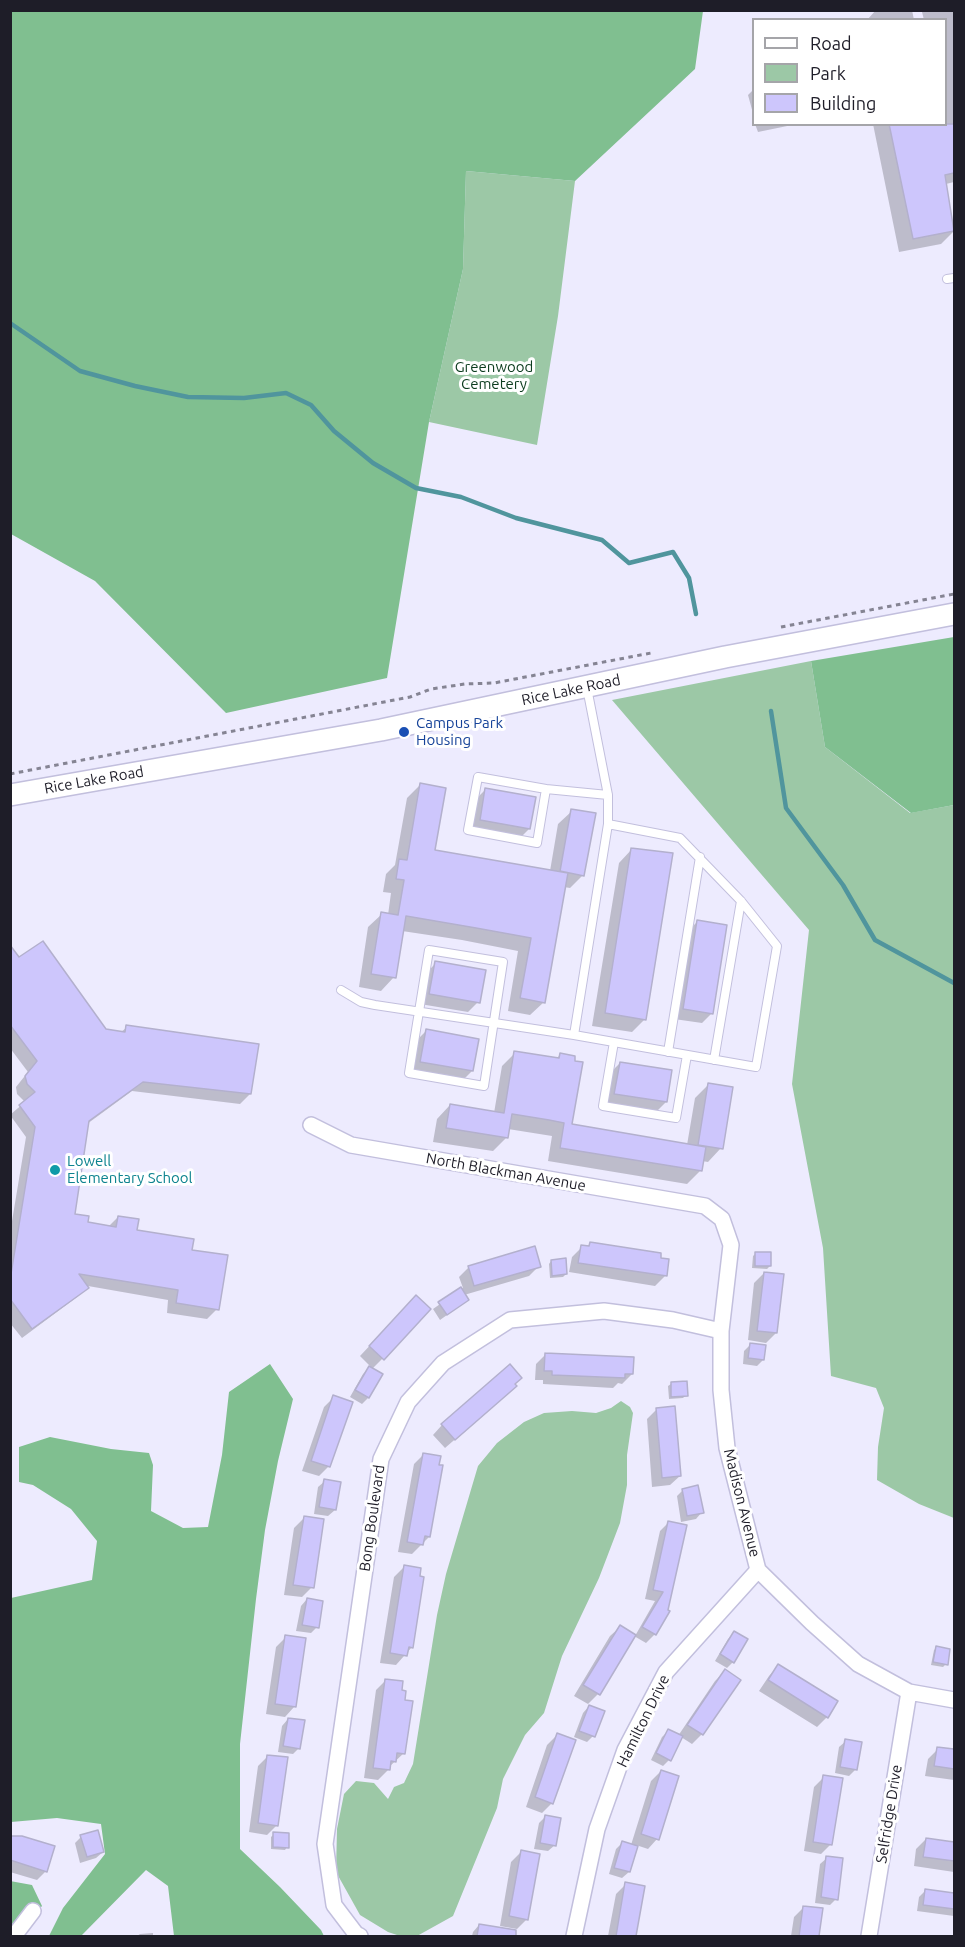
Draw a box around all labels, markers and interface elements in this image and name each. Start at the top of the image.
legend [752,18,947,126]
text: Road [810,33,852,53]
text: Park [810,63,846,83]
text: Building [810,93,876,113]
park label: Greenwood Cemetery [455,358,533,393]
street label: Rice Lake Road [520,671,622,709]
place label: Campus Park Housing [416,714,503,749]
marker: Campus Park Housing [397,725,411,739]
street label: Rice Lake Road [43,762,145,798]
street label: North Blackman Avenue [425,1149,587,1195]
place label: Lowell Elementary School [67,1152,193,1187]
marker: Lowell Elementary School [48,1163,62,1177]
street label: Madison Avenue [720,1447,764,1559]
street label: Bong Boulevard [356,1464,388,1572]
street label: Hamilton Drive [613,1672,673,1770]
street label: Selfridge Drive [872,1763,906,1865]

